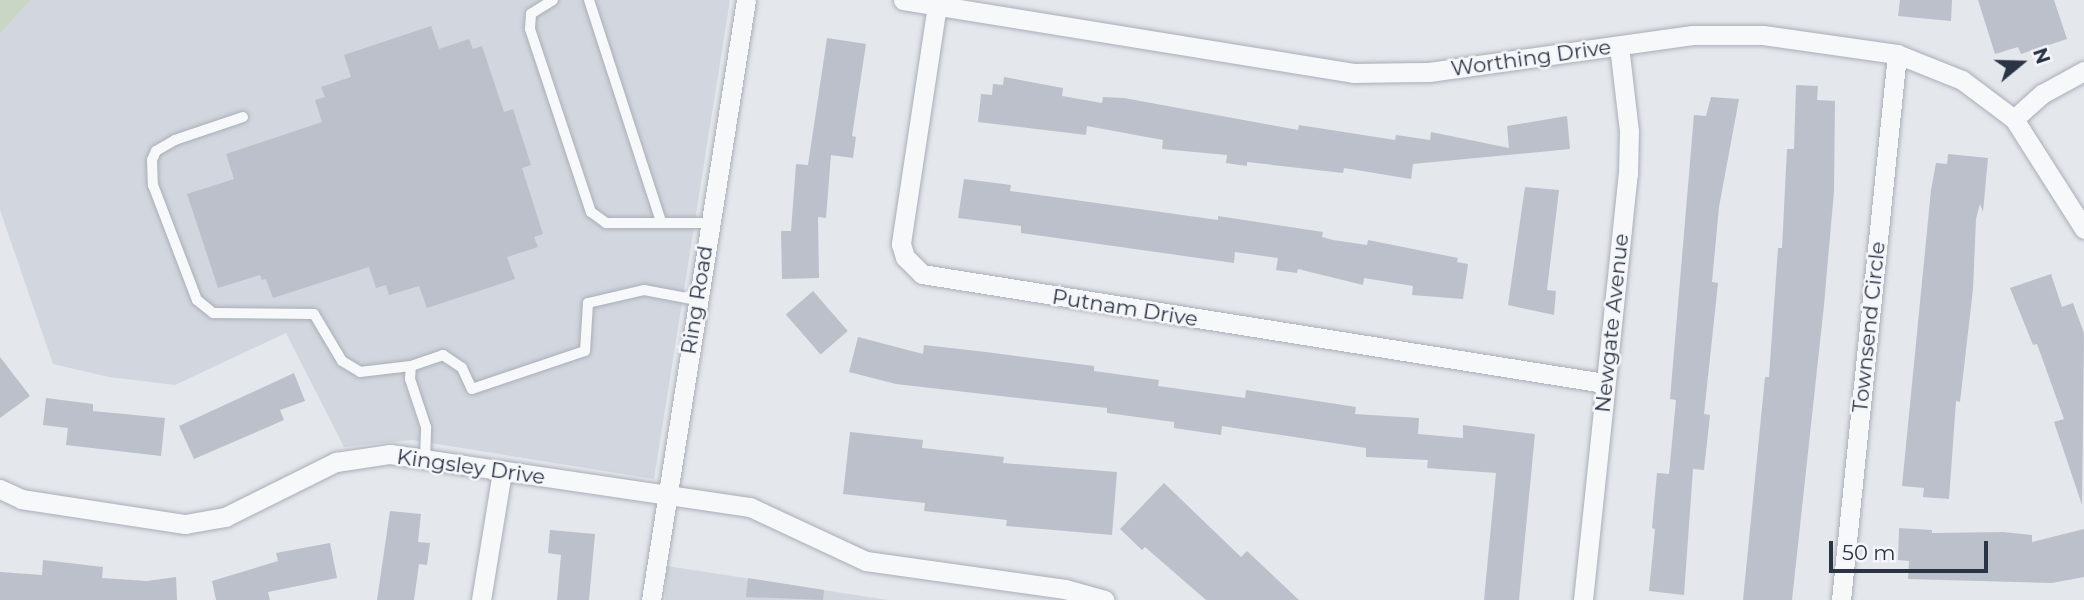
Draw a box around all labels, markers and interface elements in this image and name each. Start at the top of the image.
north arrow [1986,28,2056,98]
street label: Worthing Drive [1449,34,1613,82]
text: N [2028,45,2055,67]
street label: Newgate Avenue [1590,232,1634,414]
street label: Townsend Circle [1847,240,1891,414]
street label: Ring Road [676,244,718,356]
street label: Putnam Drive [1050,284,1200,332]
street label: Kingsley Drive [395,444,547,490]
scale bar [1832,526,1991,570]
text: 50 m [1842,540,1896,565]

